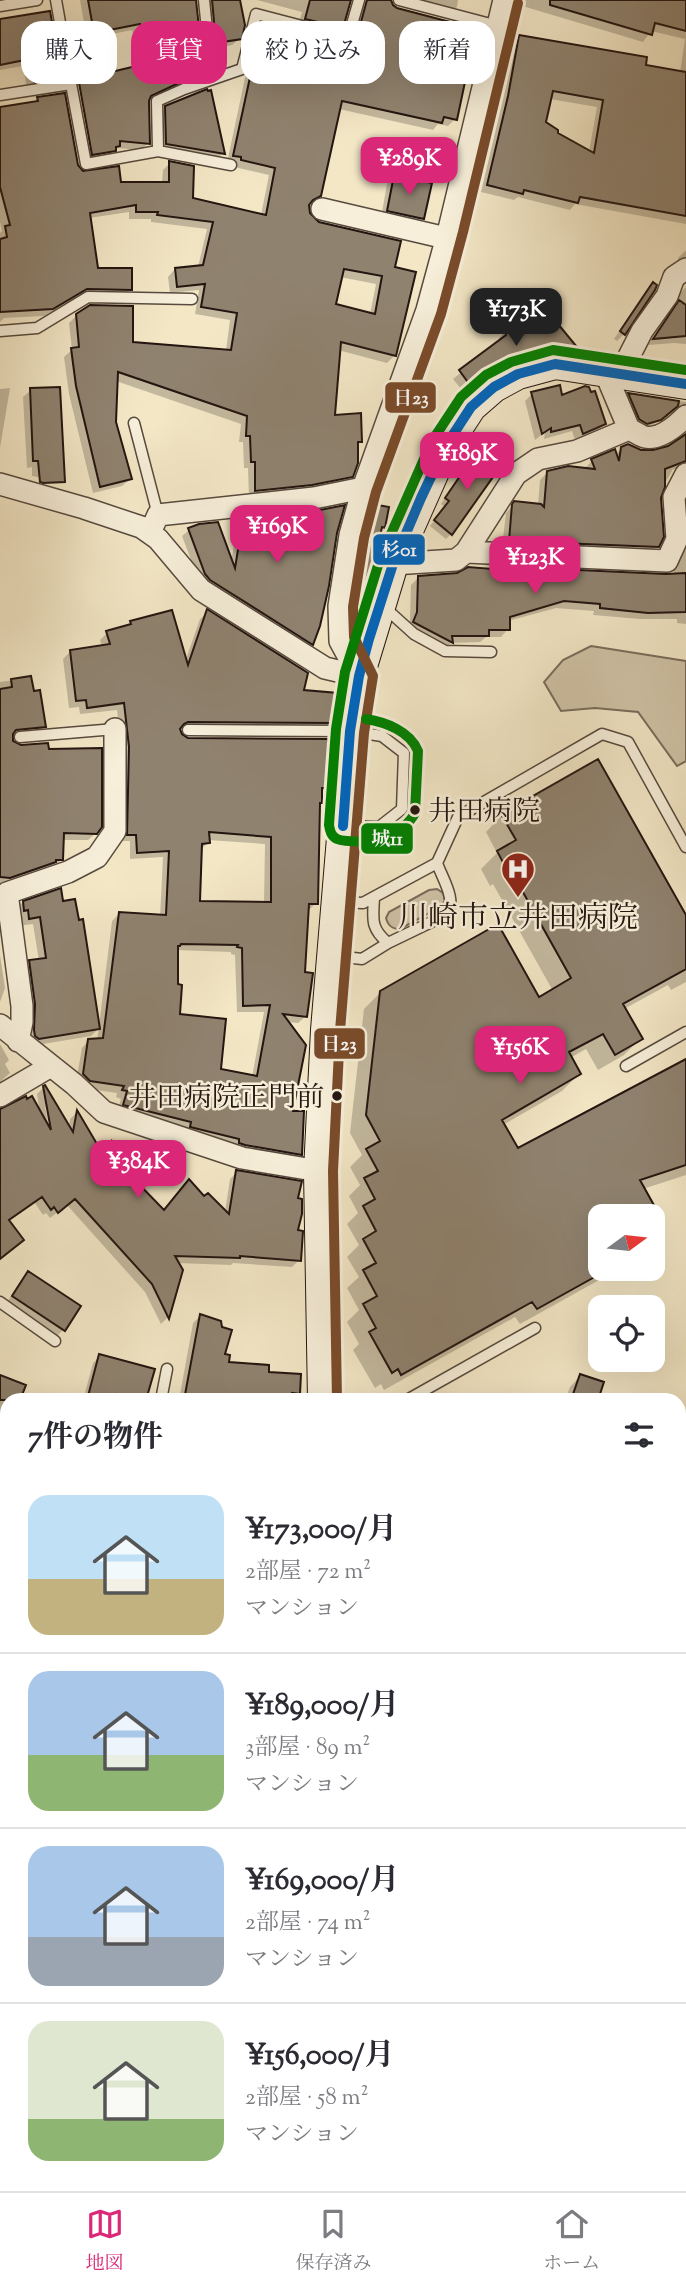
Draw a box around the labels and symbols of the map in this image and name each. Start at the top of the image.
pin: ¥289K [360,138,458,197]
pin: ¥173K [467,288,565,348]
line badge: 日23 [384,381,437,414]
text: 日23 [393,386,429,413]
pin: ¥189K [418,433,516,492]
pin: ¥169K [228,505,326,565]
line badge: 杉01 [372,533,426,566]
pin: ¥123K [486,536,584,596]
text: 杉01 [381,538,417,565]
place label: 井田病院 [428,793,540,833]
marker: 井田病院 [408,803,422,817]
line badge: 城11 [360,822,414,855]
text: 城11 [371,827,403,854]
hospital icon: 川崎市立井田病院 [499,850,537,899]
place label: 川崎市立井田病院 [398,898,638,941]
pin: ¥156K [471,1026,569,1086]
line badge: 日23 [313,1027,366,1060]
text: 日23 [321,1032,357,1059]
place label: 井田病院正門前 [128,1079,324,1119]
marker: 井田病院正門前 [330,1089,344,1103]
pin: ¥384K [89,1140,187,1200]
north arrow [588,1204,665,1281]

